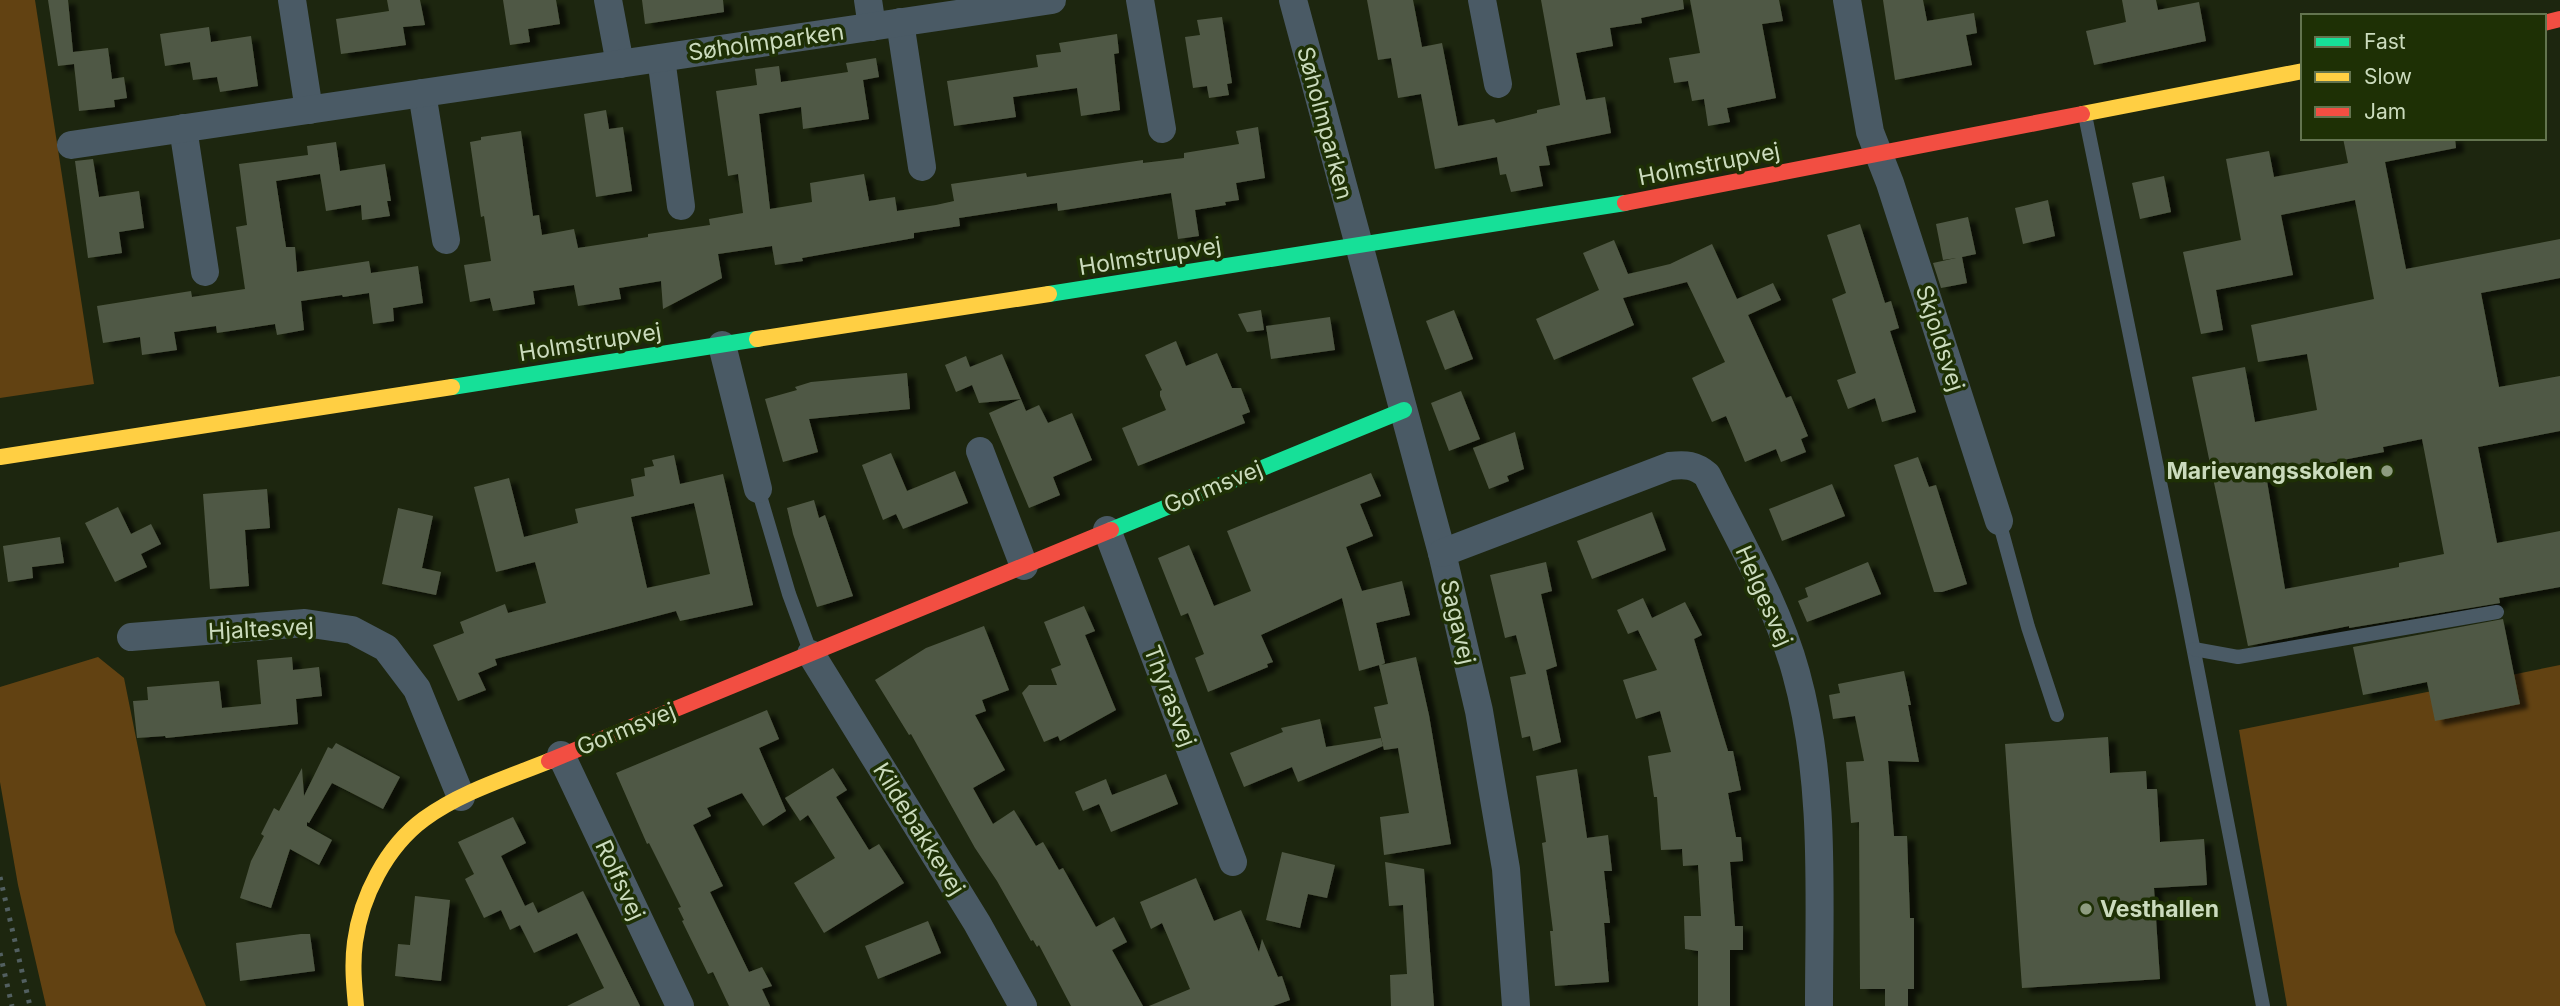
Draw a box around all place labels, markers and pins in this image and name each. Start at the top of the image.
place label: Marievangsskolen [2166,457,2373,485]
marker: Marievangsskolen [2379,463,2395,479]
place label: Vesthallen [2100,895,2219,923]
marker: Vesthallen [2078,901,2094,917]

